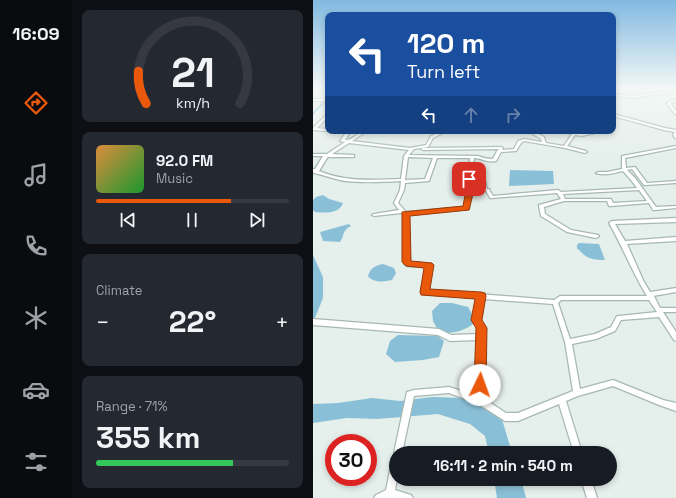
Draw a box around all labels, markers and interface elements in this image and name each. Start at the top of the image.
text: 16:09 [12,22,60,45]
text: 120 m [407,25,485,61]
icon: left [341,28,393,80]
text: 21 [171,46,214,99]
text: Turn left [407,60,480,83]
icon: directions [22,89,50,117]
text: km/h [175,94,210,112]
icon: left [418,104,440,126]
icon: ahead [460,104,482,126]
icon: right [502,104,524,126]
text: 92.0 FM [156,151,213,170]
icon: music [22,161,50,189]
pin [452,162,486,196]
icon: arrive [458,168,480,190]
text: Music [156,170,193,187]
icon: previous [117,209,139,231]
icon: pause [181,209,203,231]
icon: next [246,209,268,231]
icon: phone [22,232,50,260]
text: Climate [96,282,142,299]
text: 22° [169,302,216,341]
icon: climate [22,304,50,332]
text: − [96,308,110,336]
text: + [275,308,289,336]
position arrow [459,364,501,406]
icon: car [22,376,50,404]
text: Range · 71% [96,398,167,415]
text: 355 km [96,418,200,457]
speed limit sign: 30 [325,434,377,486]
icon: filters [22,448,50,476]
text: 16:11 · 2 min · 540 m [433,456,573,475]

